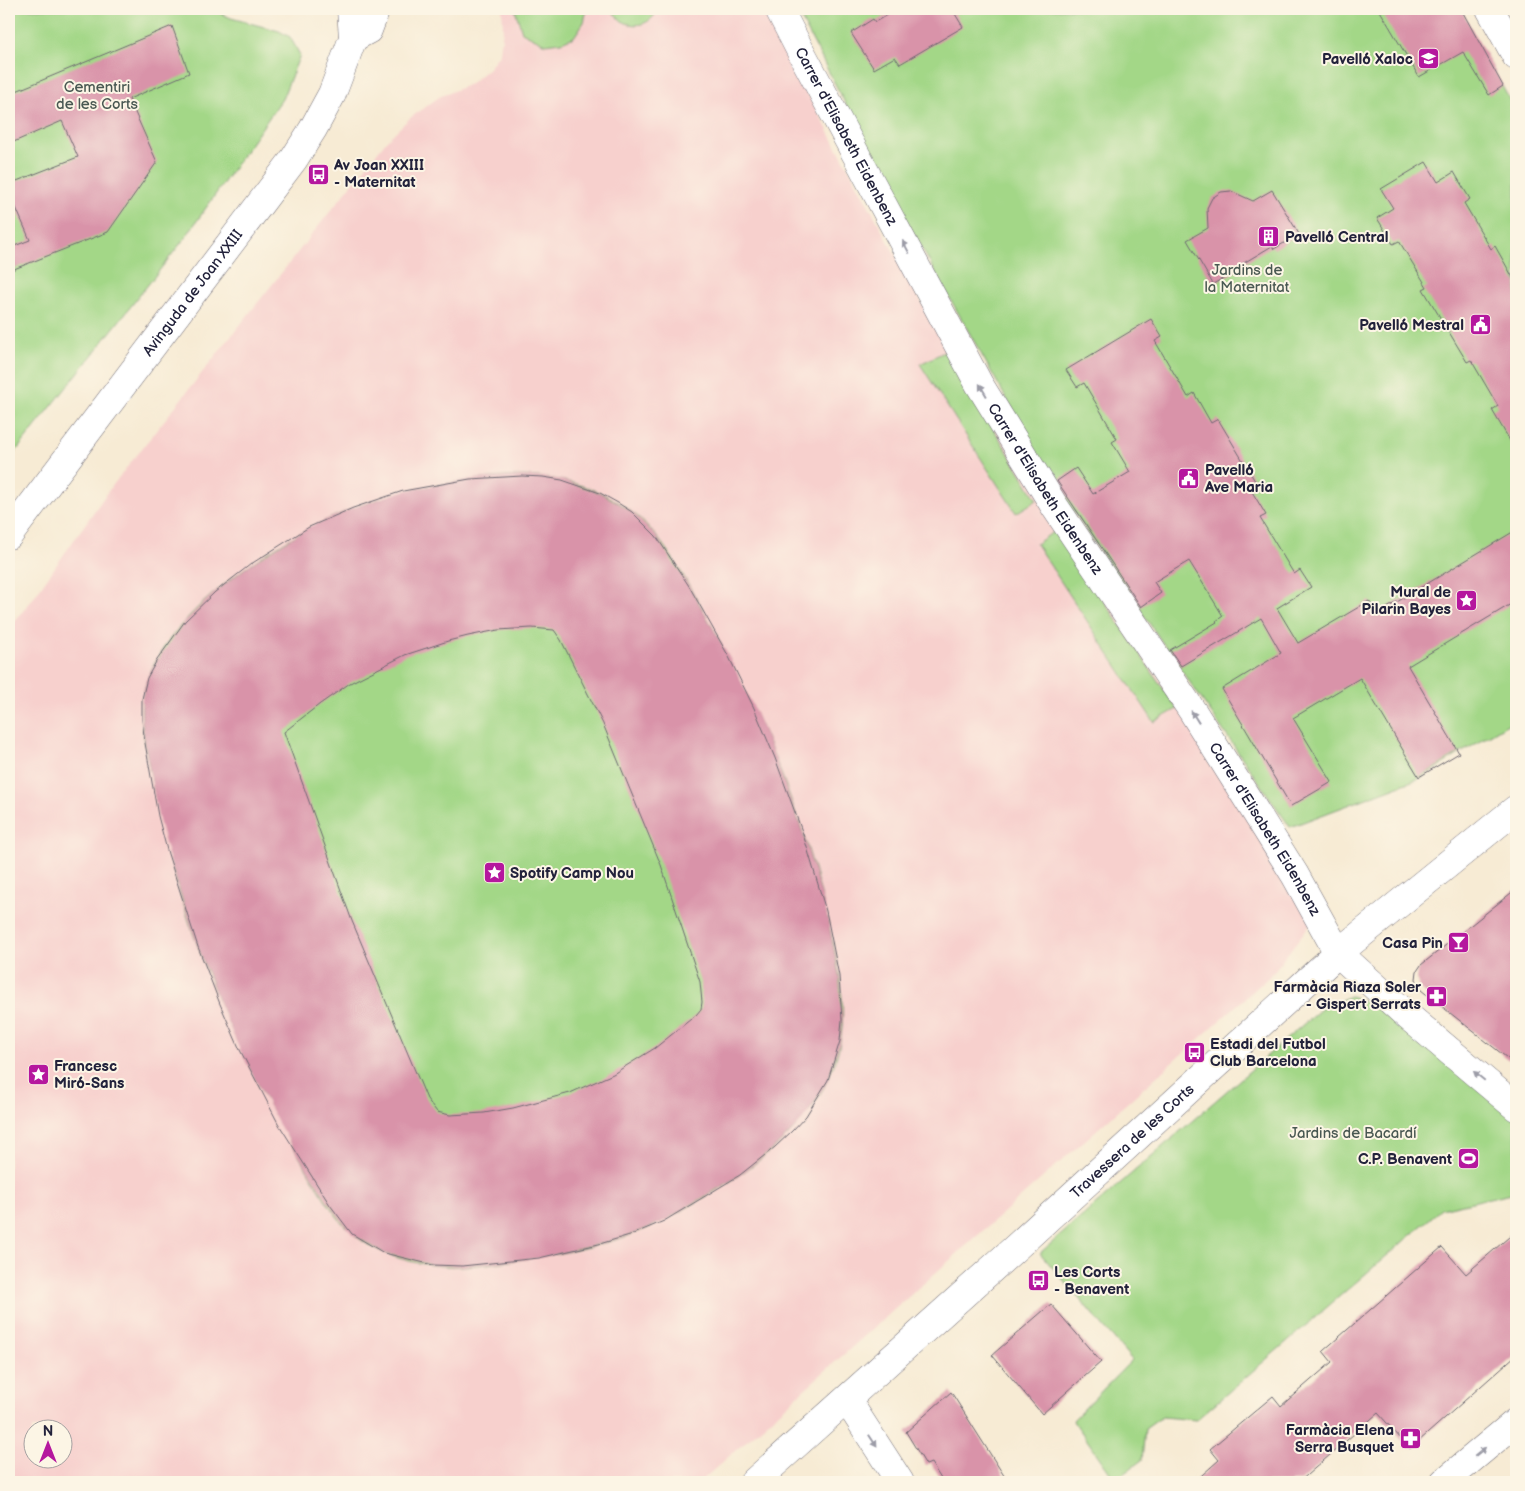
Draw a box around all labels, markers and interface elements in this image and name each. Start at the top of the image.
street label: Carrer d'Elisabeth Eidenbenz [791,44,902,230]
school or university icon: Pavelló Xaloc [1417,47,1441,71]
place label: Pavelló Xaloc [1322,50,1413,69]
park label: Cementiri de les Corts [56,78,138,114]
place label: Av Joan XXIII - Maternitat [333,156,424,192]
bus stop icon: Av Joan XXIII - Maternitat [306,162,330,186]
street label: Avinguda de Joan XXIII [139,225,247,360]
building icon: Pavelló Central [1257,225,1281,249]
place label: Pavelló Central [1285,228,1389,247]
one-way arrow [901,240,910,254]
park label: Jardins de la Maternitat [1205,261,1290,297]
public building icon: Pavelló Mestral [1468,313,1492,337]
place label: Pavelló Mestral [1359,316,1464,335]
one-way arrow [979,383,988,396]
street label: Carrer d'Elisabeth Eidenbenz [984,400,1108,579]
place label: Pavelló Ave Maria [1204,461,1273,497]
public building icon: Pavelló Ave Maria [1177,467,1201,491]
place label: Mural de Pilarin Bayes [1362,583,1451,619]
place icon: Mural de Pilarin Bayes [1455,589,1479,613]
one-way arrow [1191,710,1200,724]
street label: Carrer d'Elisabeth Eidenbenz [1205,739,1325,920]
place icon: Spotify Camp Nou [482,861,506,885]
place label: Spotify Camp Nou [510,864,634,883]
bar icon: Casa Pin [1447,931,1471,955]
place label: Casa Pin [1382,934,1443,953]
place label: Farmàcia Riaza Soler - Gispert Serrats [1274,978,1422,1014]
pharmacy icon: Farmàcia Riaza Soler - Gispert Serrats [1425,984,1449,1008]
place label: Estadi del Futbol Club Barcelona [1210,1035,1326,1071]
bus stop icon: Estadi del Futbol Club Barcelona [1182,1041,1206,1065]
place label: Francesc Miró-Sans [54,1057,124,1093]
place icon: Francesc Miró-Sans [26,1063,50,1087]
one-way arrow [1473,1070,1486,1081]
street label: Travessera de les Corts [1066,1079,1198,1203]
park label: Jardins de Bacardí [1289,1124,1417,1143]
sports icon: C.P. Benavent [1456,1147,1480,1171]
place label: C.P. Benavent [1358,1150,1452,1169]
place label: Les Corts - Benavent [1054,1263,1129,1299]
bus stop icon: Les Corts - Benavent [1026,1269,1050,1293]
north arrow [22,1418,72,1468]
place label: Farmàcia Elena Serra Busquet [1286,1421,1394,1457]
text: N [43,1423,53,1440]
pharmacy icon: Farmàcia Elena Serra Busquet [1398,1427,1422,1451]
one-way arrow [868,1434,878,1448]
one-way arrow [1473,1447,1486,1458]

